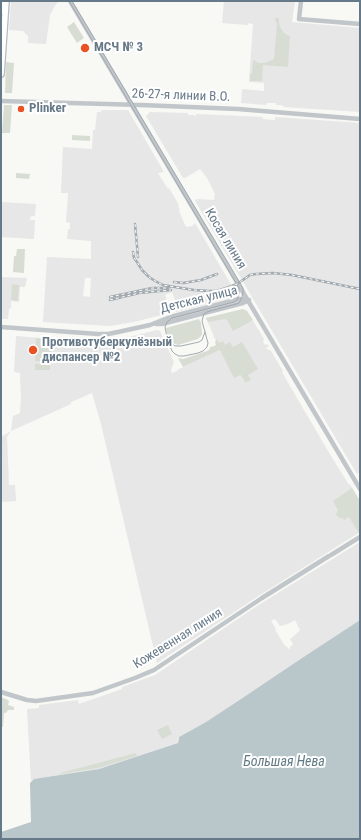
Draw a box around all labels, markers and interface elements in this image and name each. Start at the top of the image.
place label: МСЧ № 3 [94,40,143,56]
marker: МСЧ № 3 [79,42,91,54]
street label: 26-27-я линии В.О. [131,86,231,106]
place label: Plinker [29,101,66,117]
marker: Plinker [16,104,26,114]
street label: Косая линия [201,206,249,272]
street label: Детская улица [159,283,239,317]
place label: Противотуберкулёзный диспансер №2 [42,335,172,366]
marker: Противотуберкулёзный диспансер №2 [27,344,39,356]
street label: Кожевенная линия [131,605,225,673]
water label: Большая Нева [243,754,325,770]

